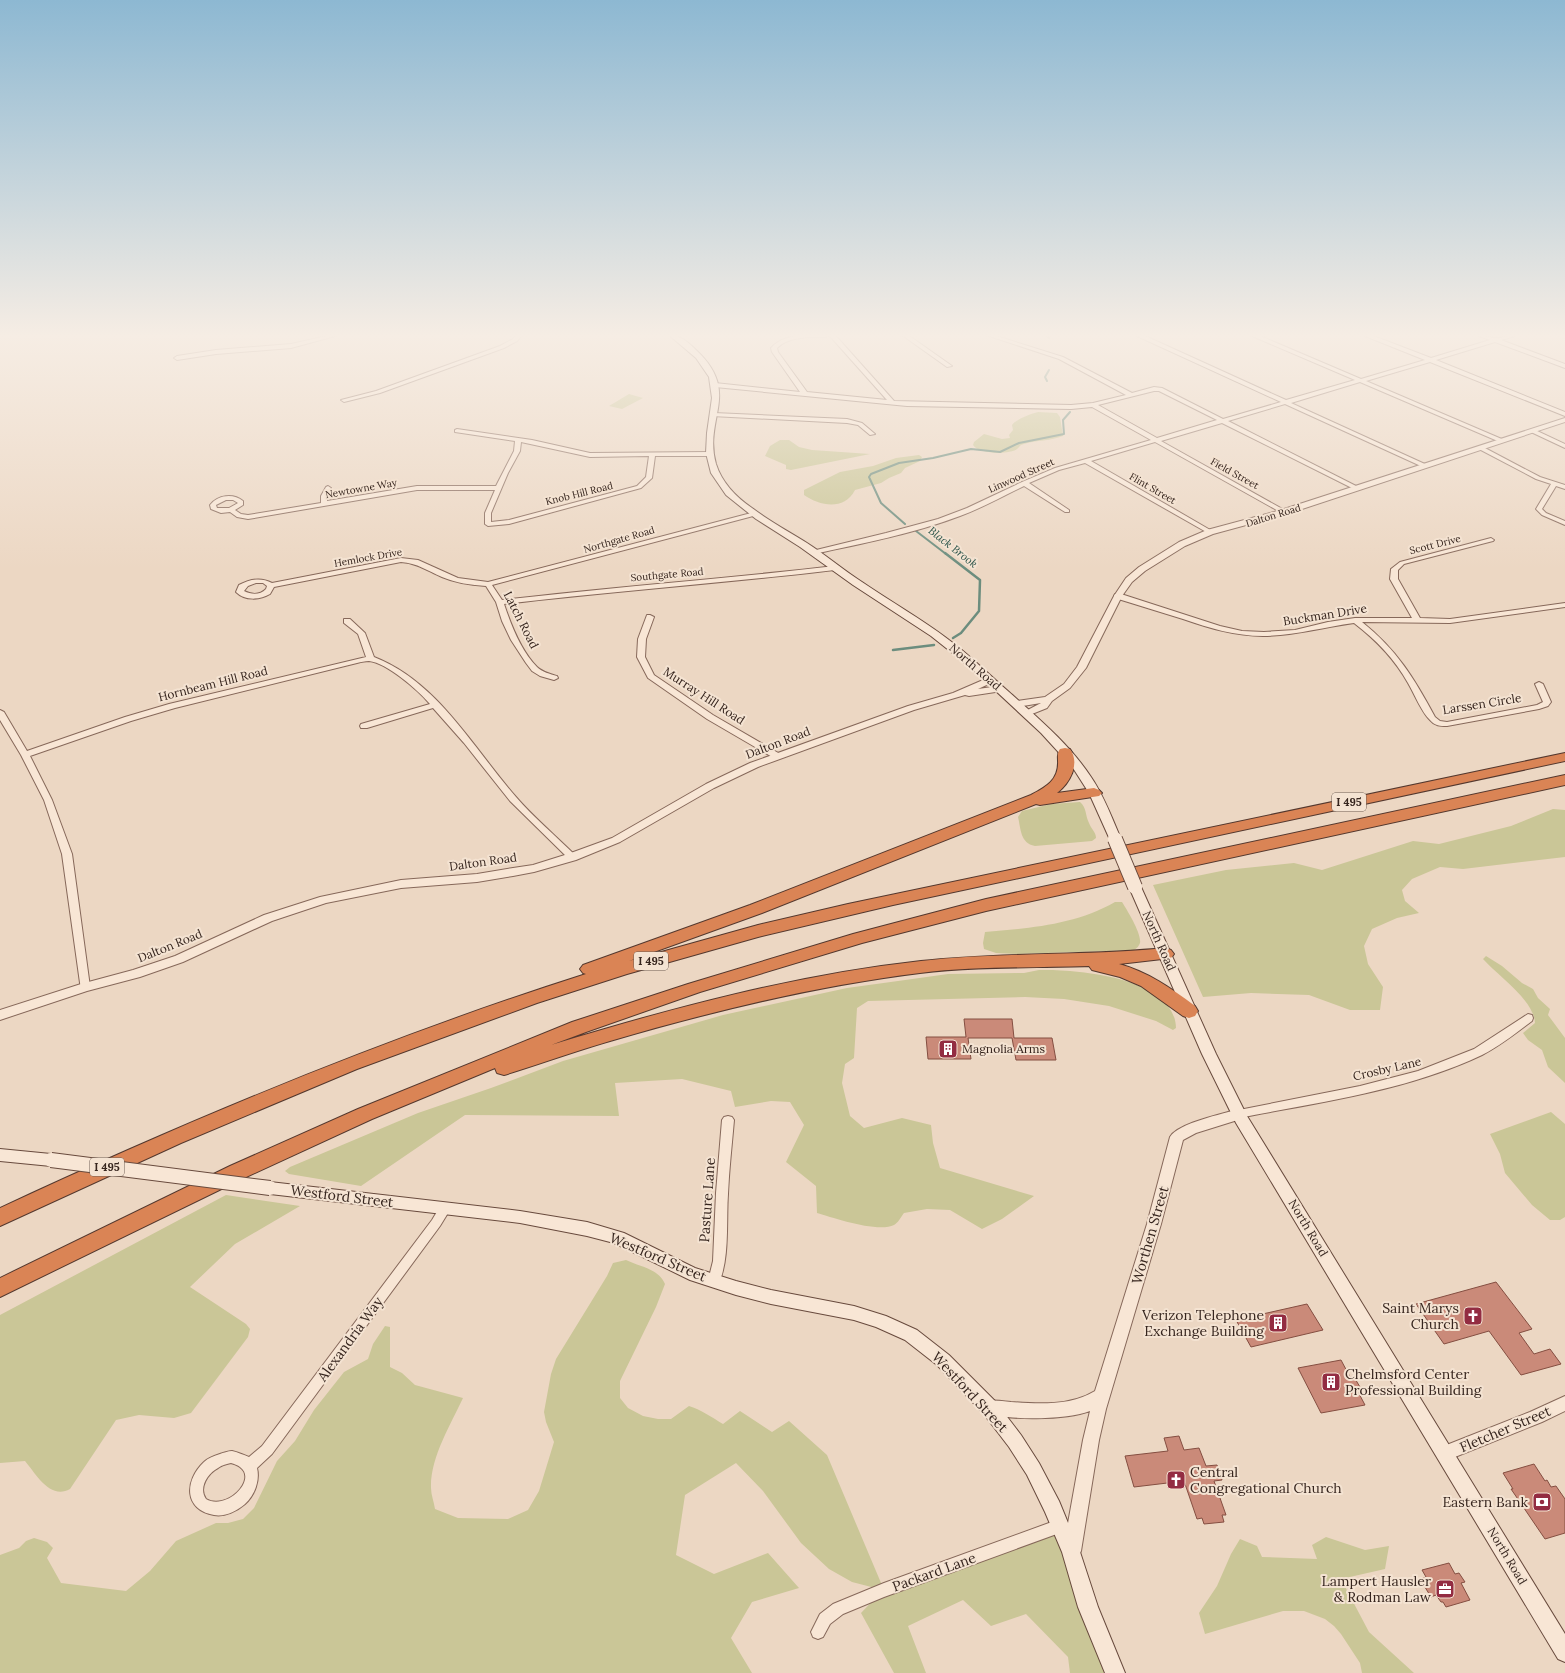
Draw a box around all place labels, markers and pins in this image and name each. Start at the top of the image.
building icon: Magnolia Arms [937,1038,959,1060]
place label: Magnolia Arms [962,1041,1046,1056]
place label: Saint Marys Church [1382,1299,1459,1333]
church icon: Saint Marys Church [1462,1305,1484,1327]
place label: Verizon Telephone Exchange Building [1141,1306,1264,1340]
building icon: Verizon Telephone Exchange Building [1267,1312,1289,1334]
place label: Chelmsford Center Professional Building [1345,1365,1482,1399]
building icon: Chelmsford Center Professional Building [1320,1371,1342,1393]
place label: Central Congregational Church [1190,1463,1342,1497]
church icon: Central Congregational Church [1165,1469,1187,1491]
bank icon: Eastern Bank [1531,1491,1553,1513]
place label: Eastern Bank [1442,1493,1528,1511]
place label: Lampert Hausler & Rodman Law [1321,1572,1432,1606]
office icon: Lampert Hausler & Rodman Law [1434,1578,1456,1600]

